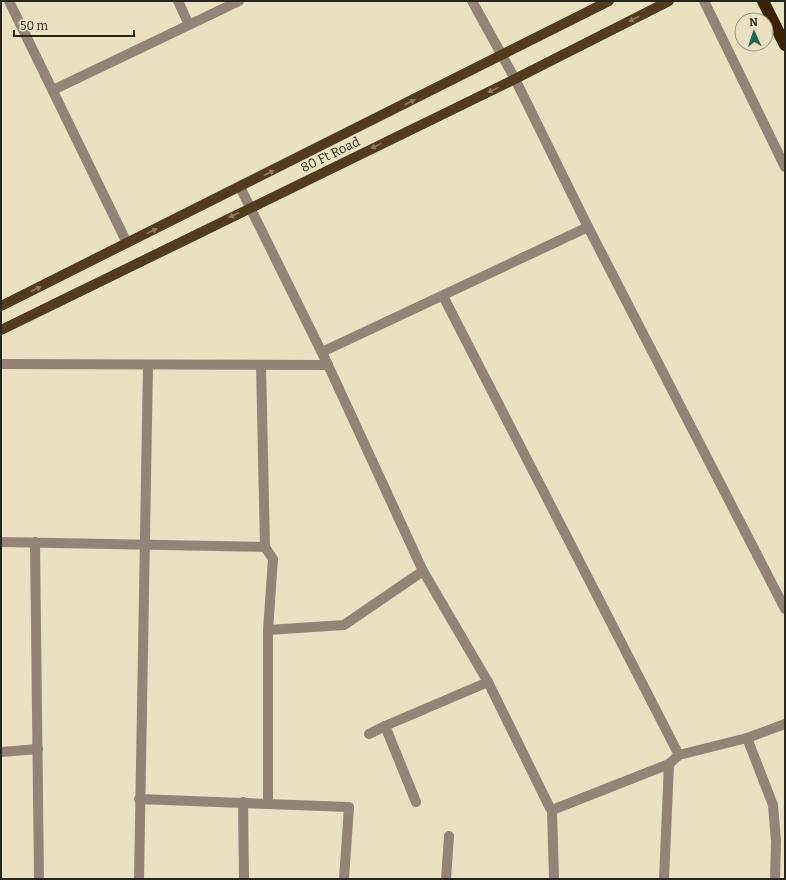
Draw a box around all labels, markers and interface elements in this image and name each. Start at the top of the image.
scale bar [14,12,134,38]
north arrow [734,12,774,52]
one-way arrow [629,15,640,22]
text: N [749,16,759,29]
text: 50 m [20,19,49,33]
one-way arrow [488,87,499,93]
one-way arrow [404,99,416,105]
street label: 80 Ft Road [298,134,362,175]
one-way arrow [370,143,382,149]
one-way arrow [263,170,275,176]
one-way arrow [228,212,240,218]
one-way arrow [147,228,158,234]
one-way arrow [30,285,42,292]

